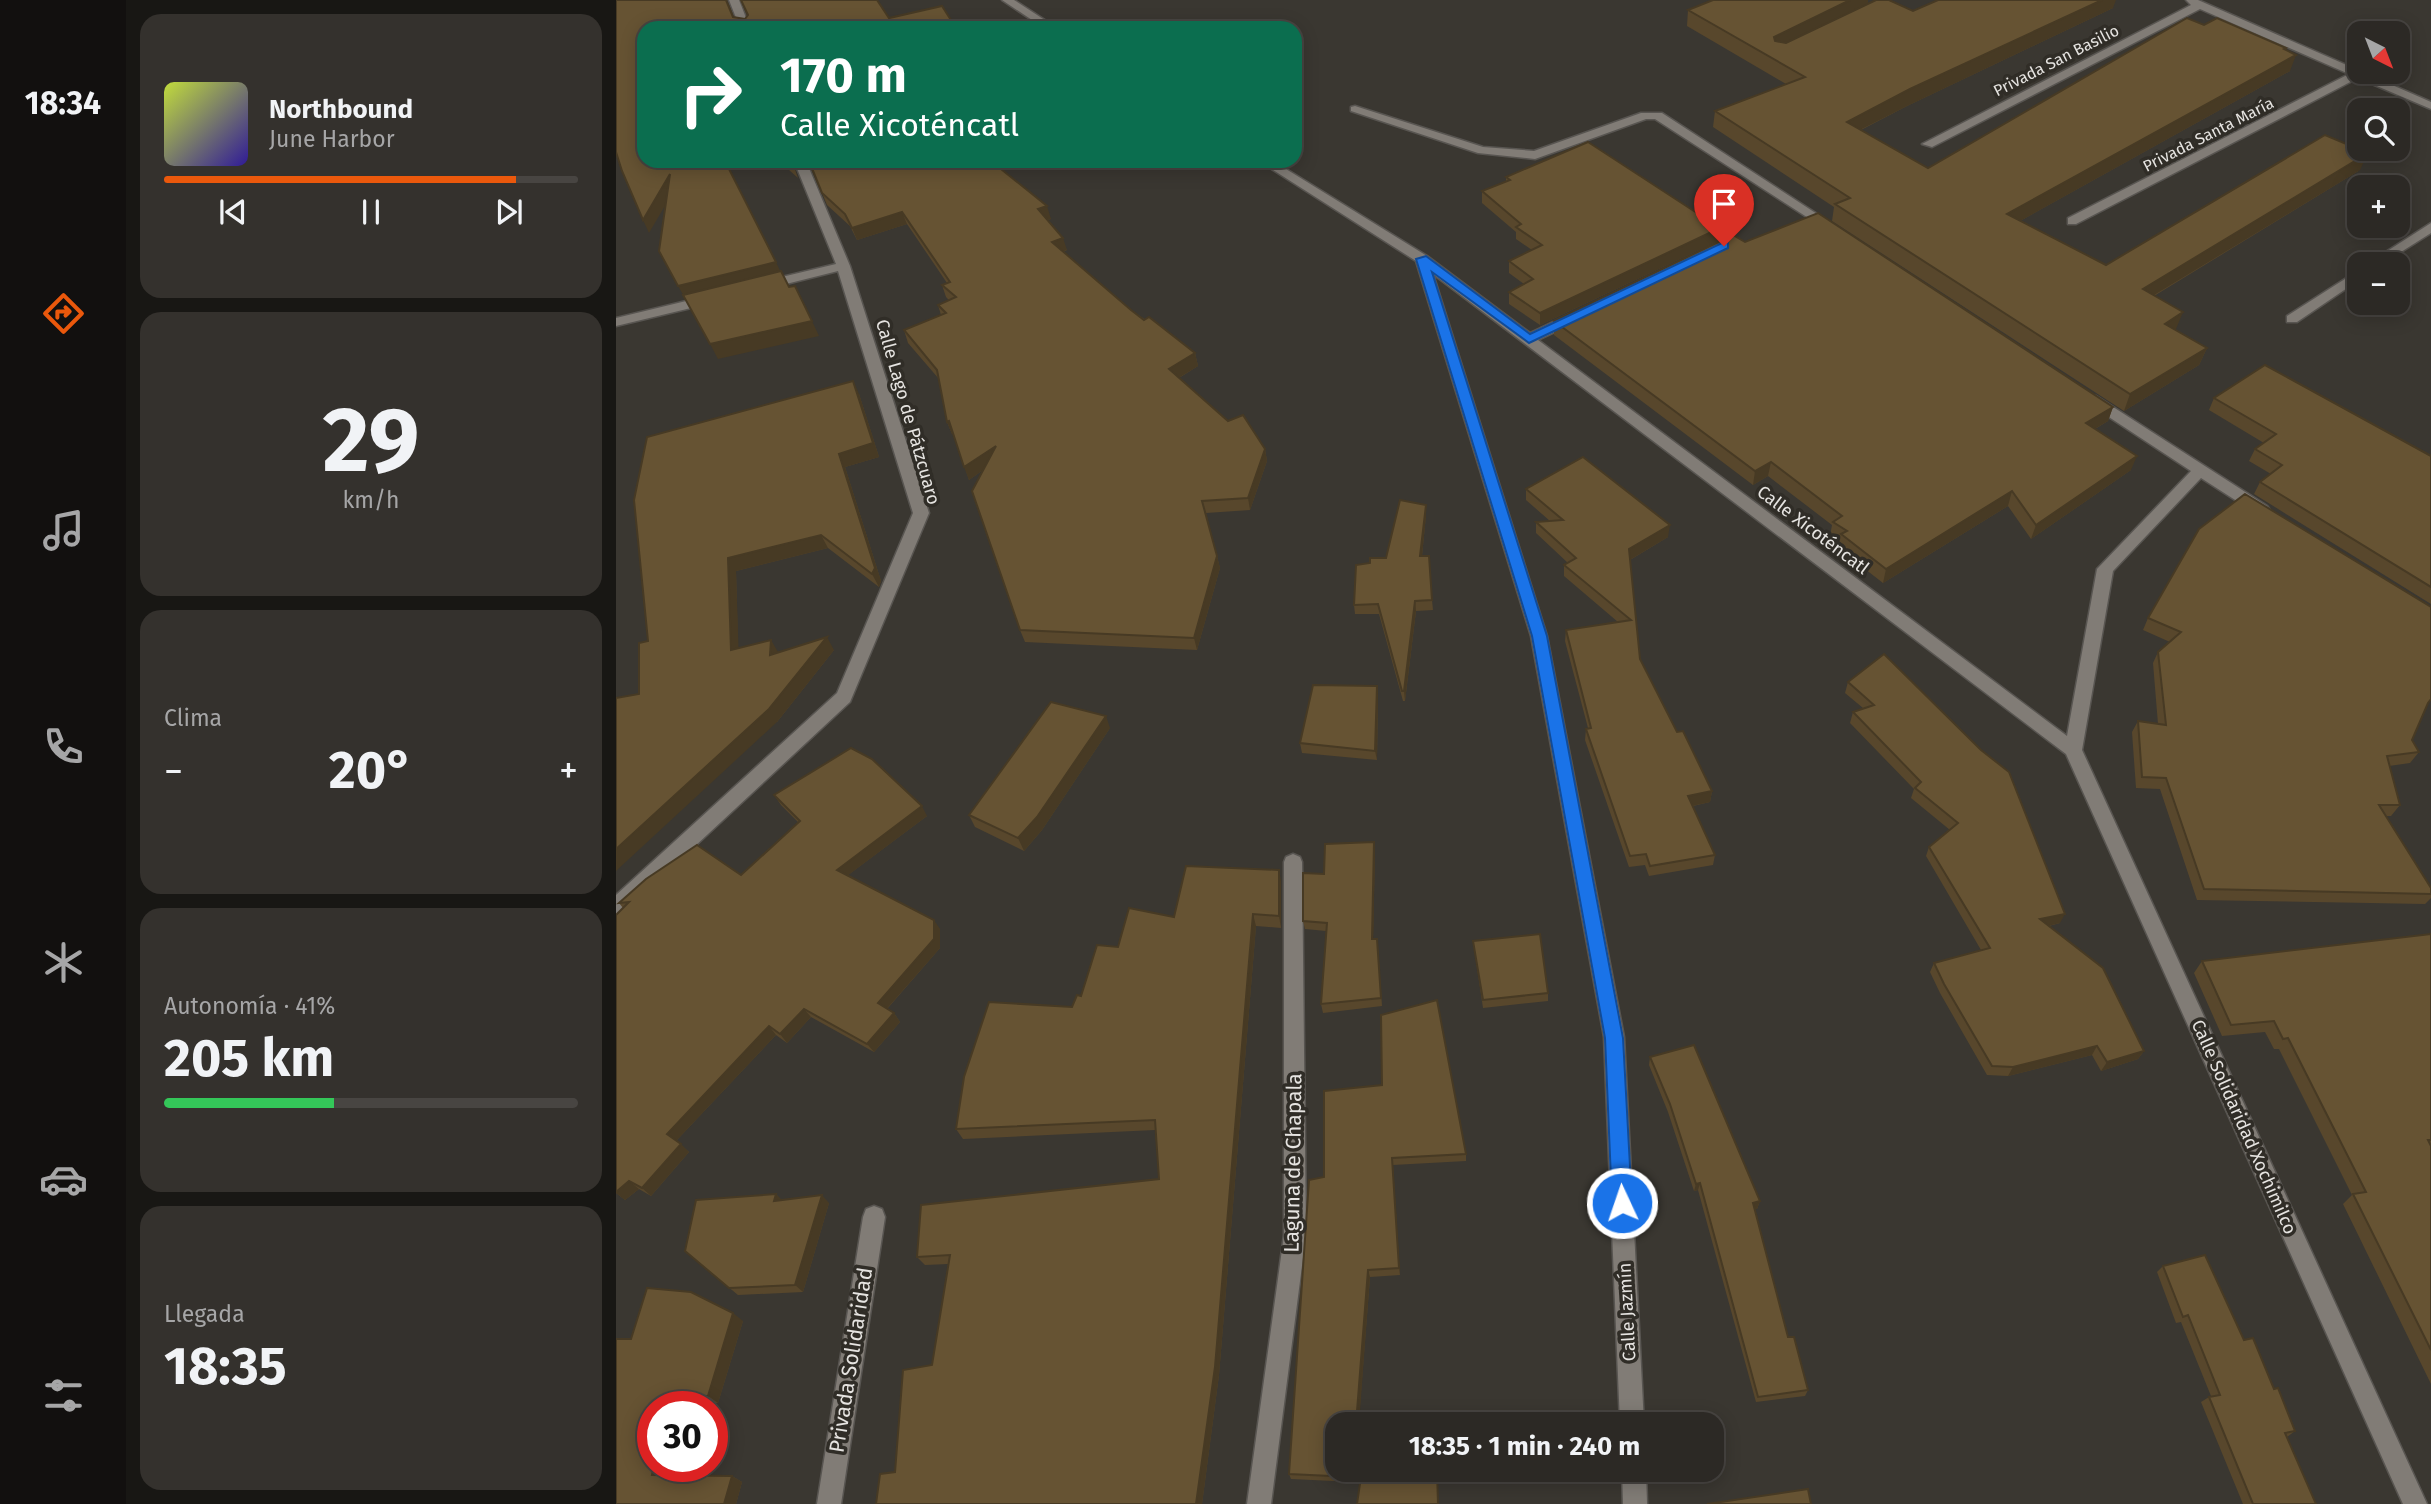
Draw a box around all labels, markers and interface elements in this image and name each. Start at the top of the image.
street label: Privada San Basilio [1990,21,2122,100]
north arrow [2347,21,2410,84]
map controls [2347,21,2410,315]
text: 170 m [780,46,907,105]
icon: right [665,49,756,140]
text: 18:34 [25,84,101,122]
street label: Privada Santa María [2140,93,2277,176]
text: Northbound [269,94,413,125]
button: search [2347,98,2410,161]
text: Calle Xicoténcatl [780,106,1019,144]
text: June Harbor [269,125,395,153]
pin [1694,174,1754,246]
button: + [2347,175,2410,238]
icon: arrive [1705,185,1743,223]
icon: previous [214,193,252,231]
icon: pause [352,193,390,231]
icon: next [490,193,528,231]
button: − [2347,252,2410,315]
icon: directions [39,289,88,338]
street label: Calle Lago de Pátzcuaro [871,317,945,507]
text: 29 [322,386,420,495]
street label: Calle Xicoténcatl [1753,481,1873,579]
text: km/h [343,486,399,514]
icon: music [39,506,88,555]
text: Clima [164,704,222,732]
icon: phone [39,722,88,771]
text: 20° [329,739,413,802]
text: − [164,748,183,794]
text: + [559,748,578,794]
icon: climate [39,938,88,987]
text: Autonomía · 41% [164,992,335,1020]
street label: Calle Solidaridad Xochimilco [2187,1016,2301,1238]
text: 205 km [164,1027,334,1090]
street label: Laguna de Chapala [1278,1073,1308,1253]
icon: car [39,1155,88,1204]
position arrow [1585,1166,1659,1240]
street label: Calle Jazmín [1613,1262,1641,1362]
street label: Privada Solidaridad [824,1266,878,1454]
text: Llegada [164,1300,245,1328]
text: 18:35 [164,1335,287,1398]
icon: filters [39,1371,88,1420]
speed limit sign: 30 [637,1391,728,1482]
text: 18:35 · 1 min · 240 m [1409,1431,1640,1462]

